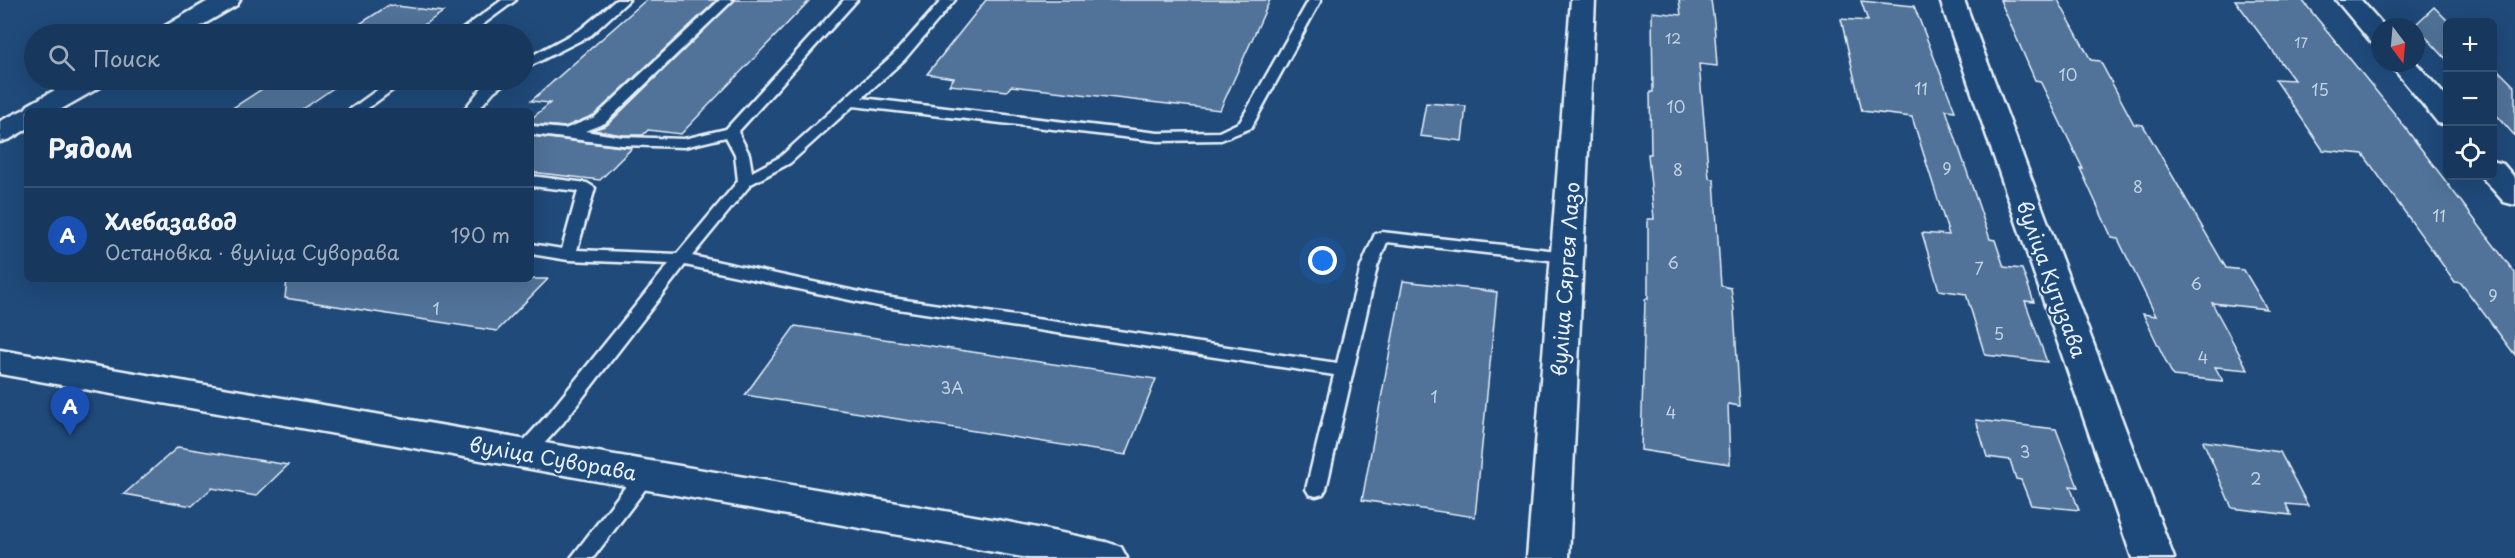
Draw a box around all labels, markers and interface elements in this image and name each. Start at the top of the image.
north arrow [2371,18,2425,72]
map controls [2443,18,2497,180]
button: + [2443,18,2497,72]
search box [24,24,534,90]
house number: 12 [1665,28,1681,49]
house number: 17 [2294,32,2308,53]
icon: search [45,41,78,74]
text: Поиск [93,41,160,74]
house number: 10 [2059,62,2077,86]
button: − [2443,72,2497,126]
house number: 11 [1914,76,1928,100]
house number: 15 [2311,77,2329,101]
house number: 10 [1667,94,1685,118]
button: locate [2443,126,2497,180]
text: Рядом [48,128,133,167]
house number: 9 [1942,156,1952,180]
house number: 8 [1673,157,1683,181]
house number: 8 [2133,174,2143,198]
street label: вуліца Сяргея Лазо [1543,181,1587,377]
street label: вуліца Кутузава [2010,196,2094,362]
house number: 11 [2432,203,2446,227]
text: Хлебазавод [105,204,237,237]
text: A [60,220,75,250]
text: 190 m [451,220,510,250]
text: Остановка · вуліца Суворава [105,237,399,267]
your location [1308,246,1337,275]
house number: 6 [1667,250,1679,274]
house number: 7 [1974,256,1984,280]
house number: 6 [2190,271,2202,295]
house number: 9 [2488,283,2498,307]
house number: 1 [432,296,440,320]
house number: 5 [1994,321,2004,345]
house number: 4 [2198,345,2208,369]
house number: 3А [941,375,963,399]
house number: 1 [1430,384,1438,408]
pin: A [50,386,90,436]
house number: 4 [1666,400,1676,424]
street label: вуліца Суворава [467,429,639,488]
house number: 3 [2020,439,2030,463]
house number: 2 [2250,466,2262,490]

